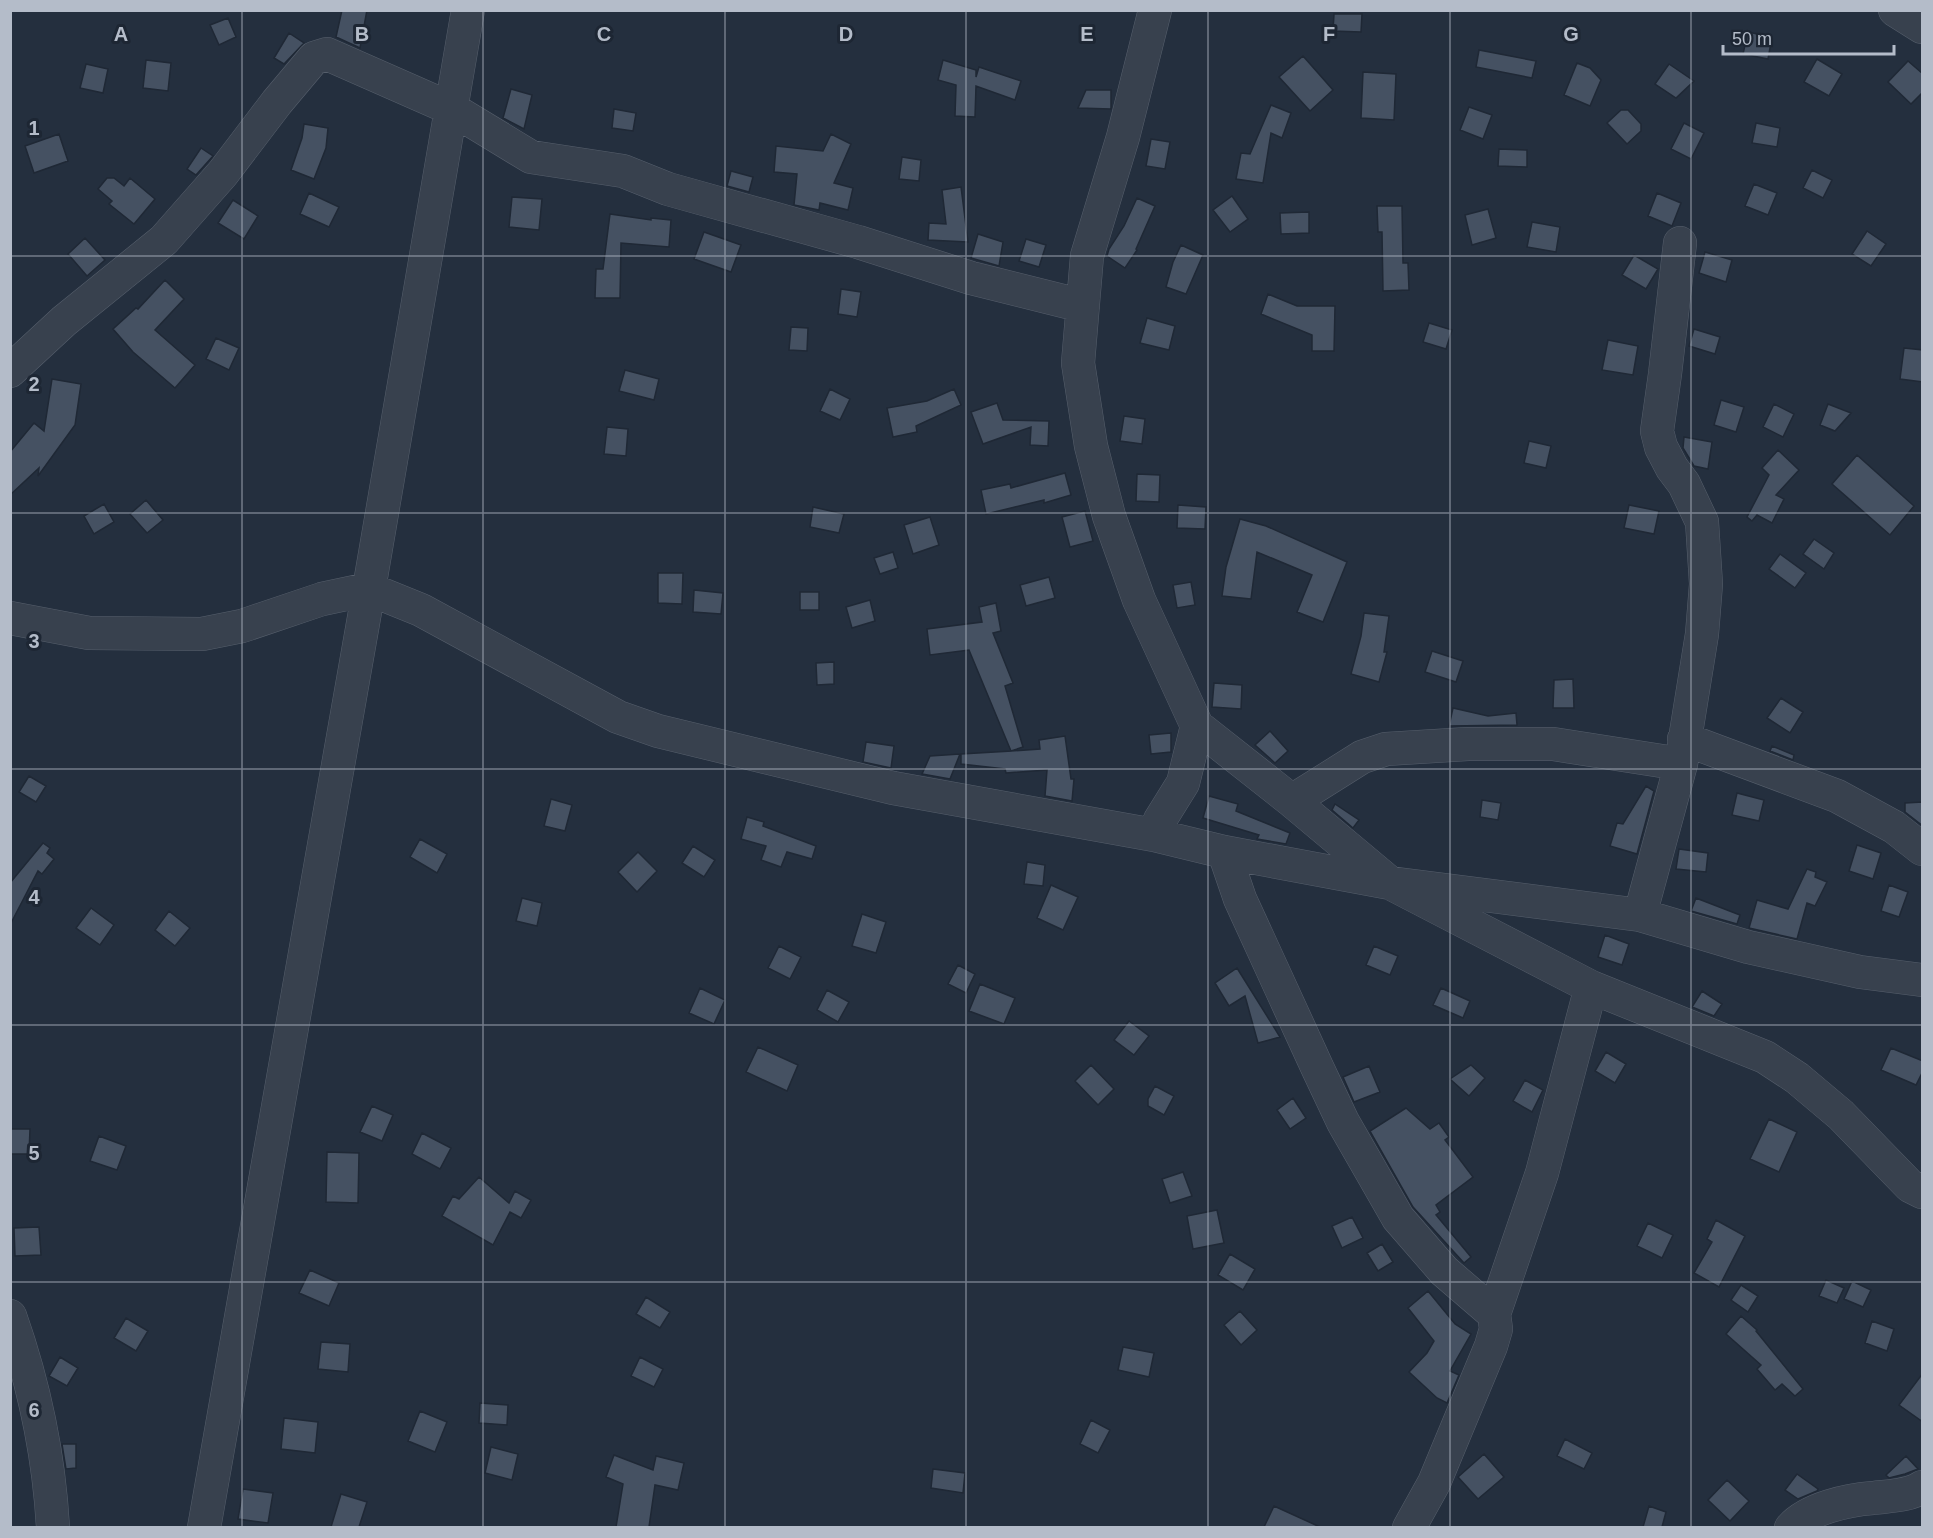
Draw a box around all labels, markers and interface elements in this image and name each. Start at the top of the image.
scale bar [1723,18,1894,56]
text: A [114,23,128,45]
text: B [355,23,369,45]
text: C [597,23,611,45]
text: D [839,23,853,45]
text: E [1080,23,1094,45]
text: F [1323,23,1335,45]
text: G [1563,23,1579,45]
text: 50 m [1732,29,1772,49]
text: 1 [28,117,40,139]
text: 2 [28,373,40,395]
text: 3 [28,630,40,652]
text: 4 [28,886,40,908]
text: 5 [28,1142,40,1164]
text: 6 [28,1399,40,1421]

